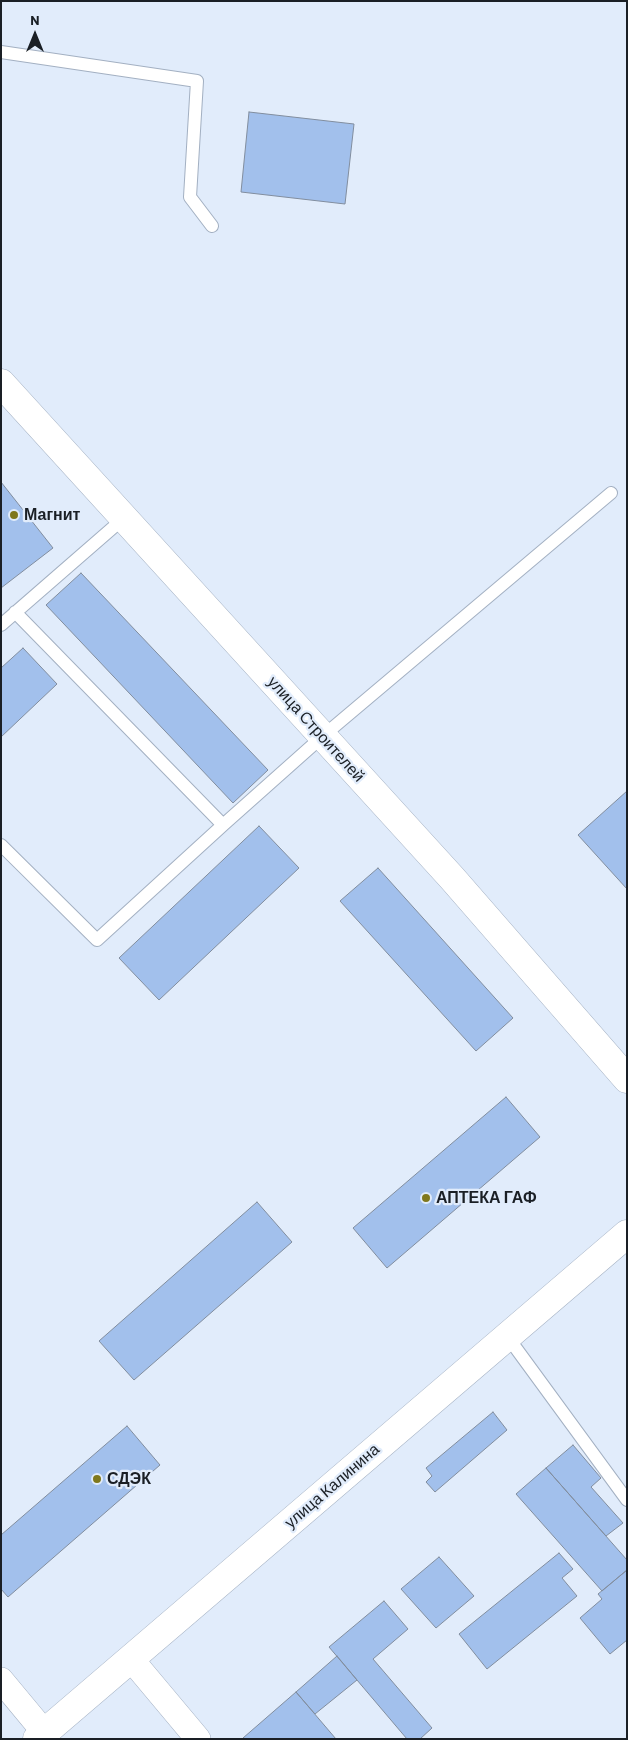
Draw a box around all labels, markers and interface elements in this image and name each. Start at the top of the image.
north arrow [10,10,60,60]
text: N [30,11,40,28]
place label: Магнит [24,505,80,525]
marker: Магнит [8,509,20,521]
street label: улица Строителей [264,672,368,786]
place label: АПТЕКА ГАФ [436,1188,537,1208]
marker: АПТЕКА ГАФ [420,1192,432,1204]
street label: улица Калинина [281,1440,383,1532]
place label: СДЭК [107,1469,151,1489]
marker: СДЭК [91,1473,103,1485]

